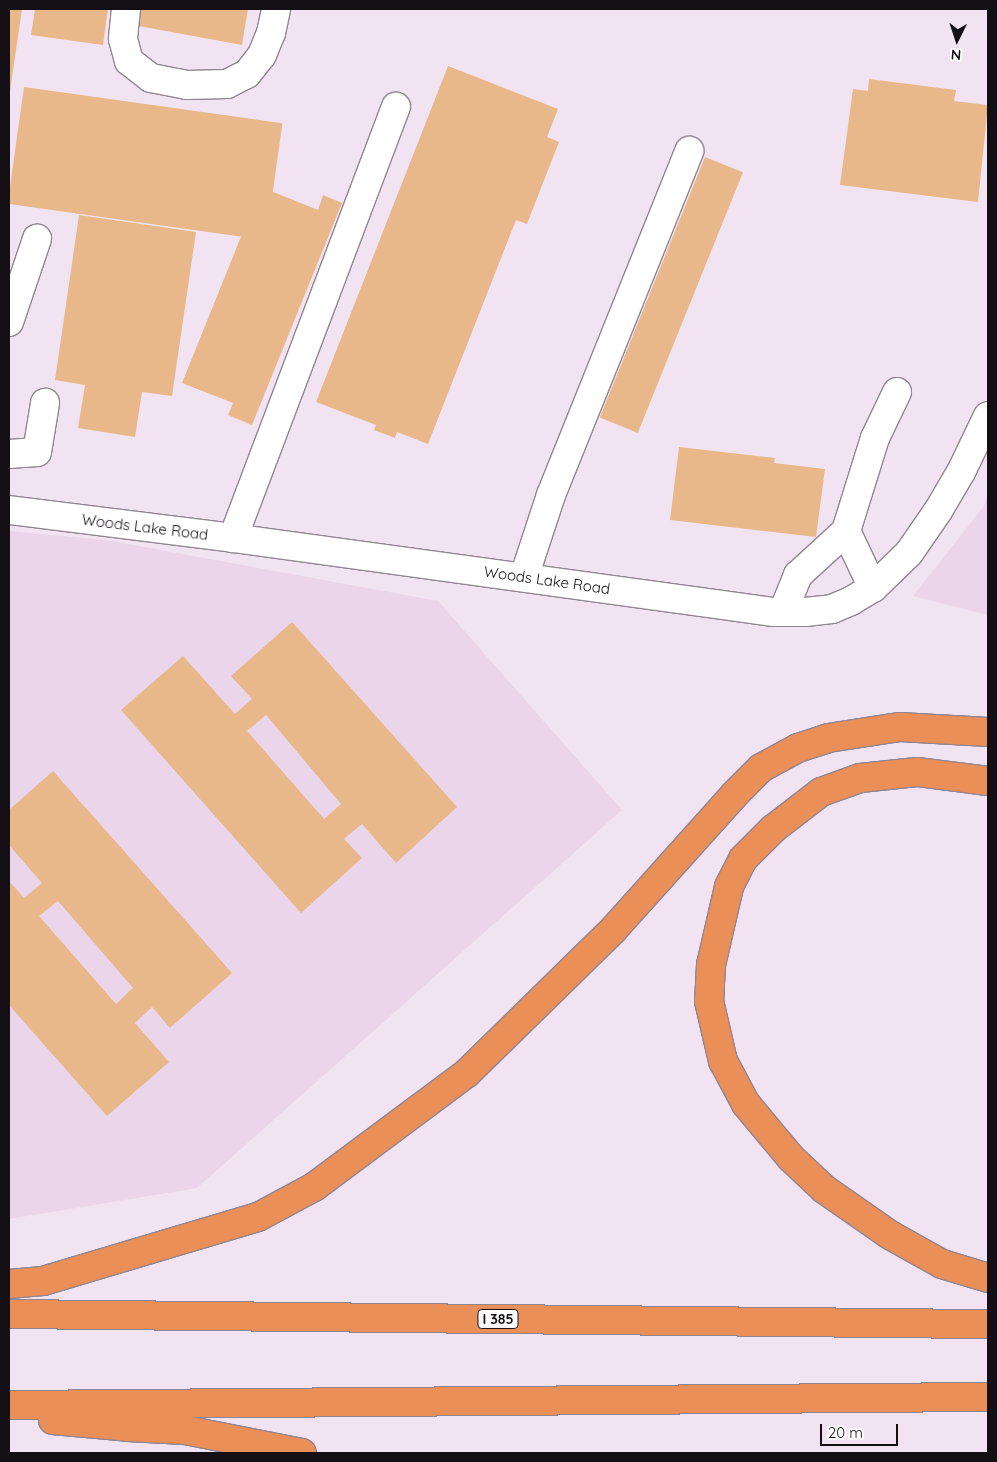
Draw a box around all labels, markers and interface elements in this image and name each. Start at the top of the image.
north arrow [932,15,982,65]
text: N [950,46,962,64]
street label: Woods Lake Road [81,510,209,544]
street label: Woods Lake Road [483,562,611,598]
road number: I 385 [477,1308,519,1330]
scale bar [822,1414,900,1446]
text: 20 m [828,1423,863,1442]

